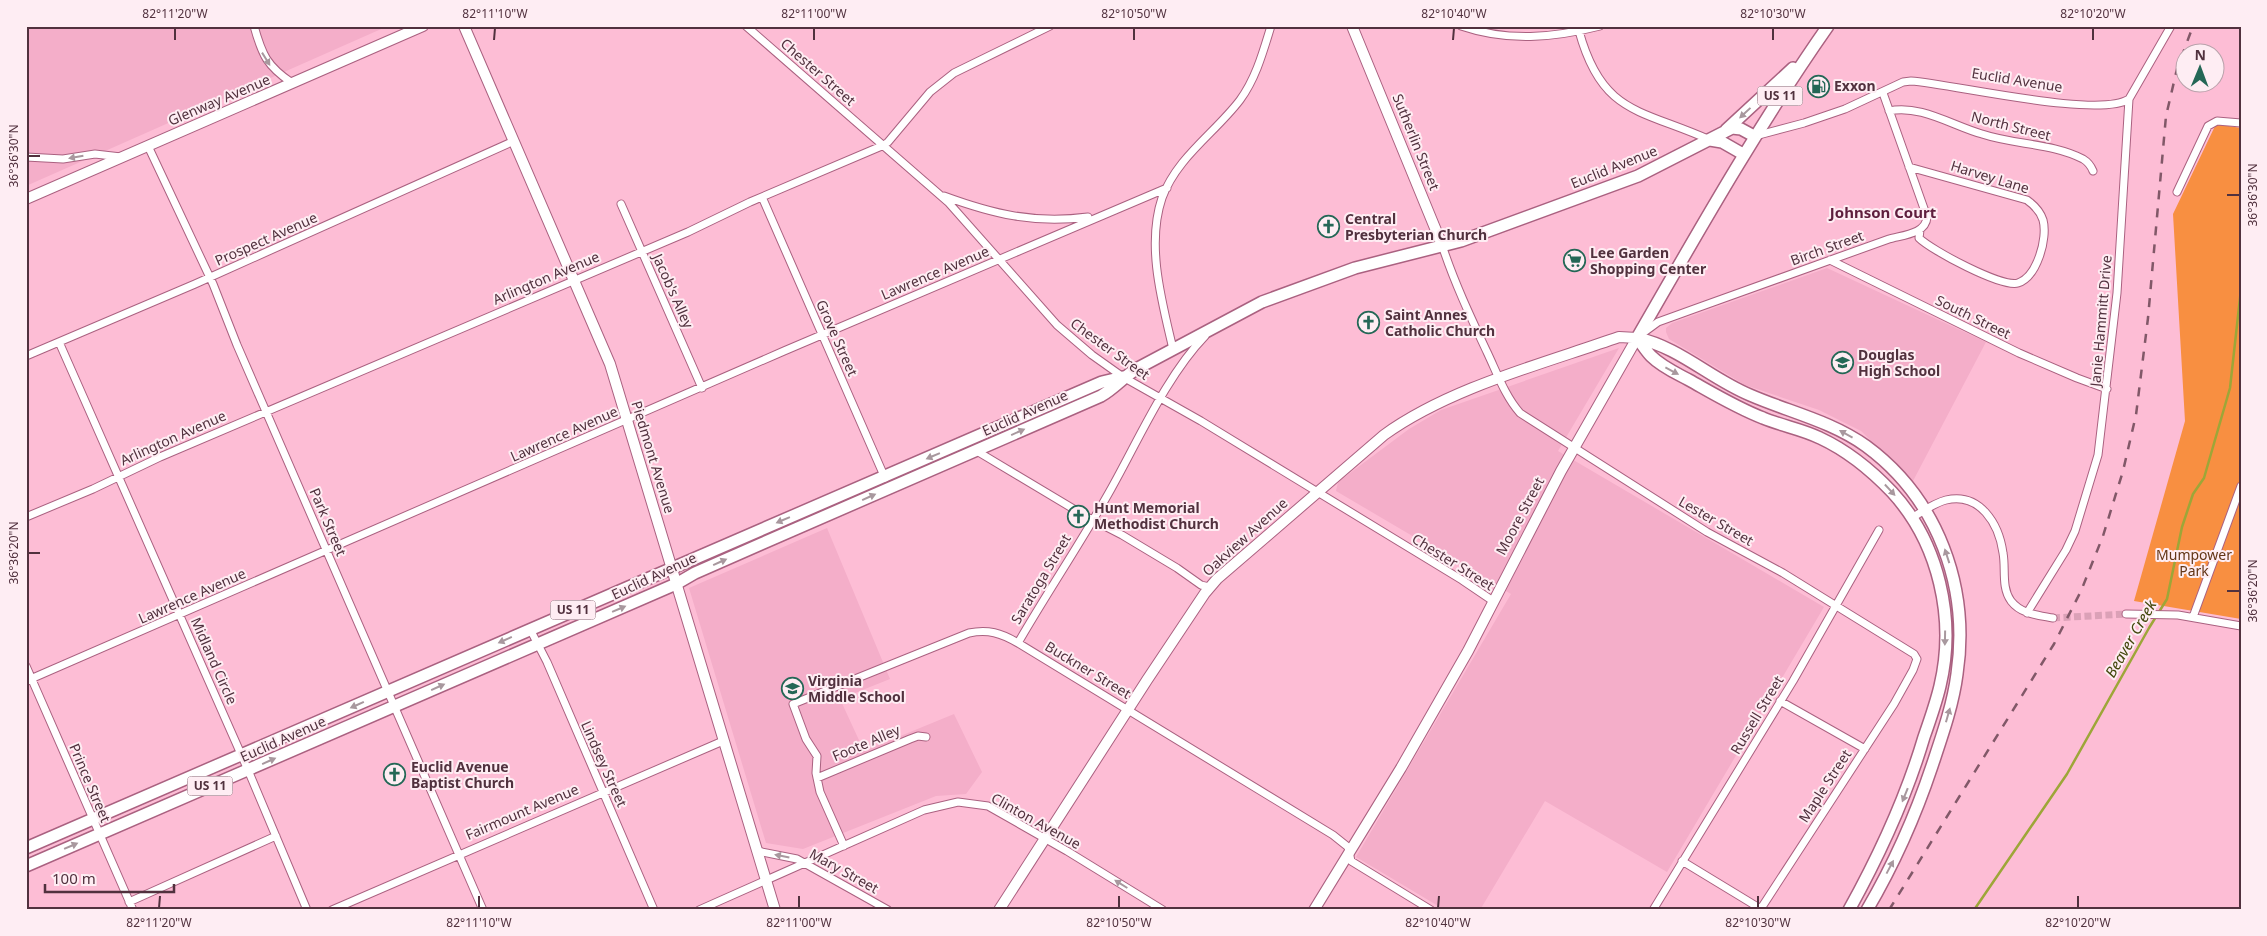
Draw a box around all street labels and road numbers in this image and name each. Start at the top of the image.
street label: Chester Street [777,34,860,109]
street label: Euclid Avenue [1970,63,2064,96]
street label: Glenway Avenue [165,69,273,130]
road number: US 11 [1758,86,1802,105]
street label: Sutherlin Street [1388,91,1444,193]
street label: North Street [1969,106,2053,145]
street label: Euclid Avenue [1568,141,1660,193]
street label: Harvey Lane [1949,156,2032,198]
street label: Prospect Avenue [212,207,320,270]
street label: Birch Street [1788,226,1866,270]
street label: Lawrence Avenue [878,241,992,304]
street label: Arlington Avenue [490,246,602,309]
street label: Jacob's Alley [648,249,699,332]
street label: Janie Hammitt Drive [2085,254,2116,389]
street label: South Street [1933,290,2014,343]
street label: Grove Street [812,297,863,379]
street label: Chester Street [1067,313,1154,384]
street label: Euclid Avenue [979,385,1071,440]
street label: Piedmont Avenue [627,398,680,516]
street label: Lawrence Avenue [507,401,621,466]
street label: Arlington Avenue [117,406,229,469]
street label: Moore Street [1491,473,1548,558]
street label: Park Street [306,485,351,559]
street label: Lester Street [1675,491,1757,550]
street label: Oakview Avenue [1198,493,1291,580]
street label: Chester Street [1409,529,1498,594]
street label: Saratoga Street [1006,530,1075,627]
street label: Euclid Avenue [608,548,699,604]
street label: Lawrence Avenue [135,563,249,628]
road number: US 11 [550,600,596,620]
street label: Midland Circle [187,614,242,707]
street label: Buckner Street [1042,636,1135,703]
street label: Russell Street [1726,672,1788,758]
street label: Euclid Avenue [237,711,329,766]
street label: Lindsey Street [577,718,632,810]
street label: Foote Alley [829,719,903,765]
street label: Prince Street [65,740,116,825]
street label: Maple Street [1794,746,1855,826]
road number: US 11 [188,776,232,796]
street label: Fairmount Avenue [462,779,581,844]
street label: Clinton Avenue [988,788,1085,853]
street label: Mary Street [806,844,882,897]

